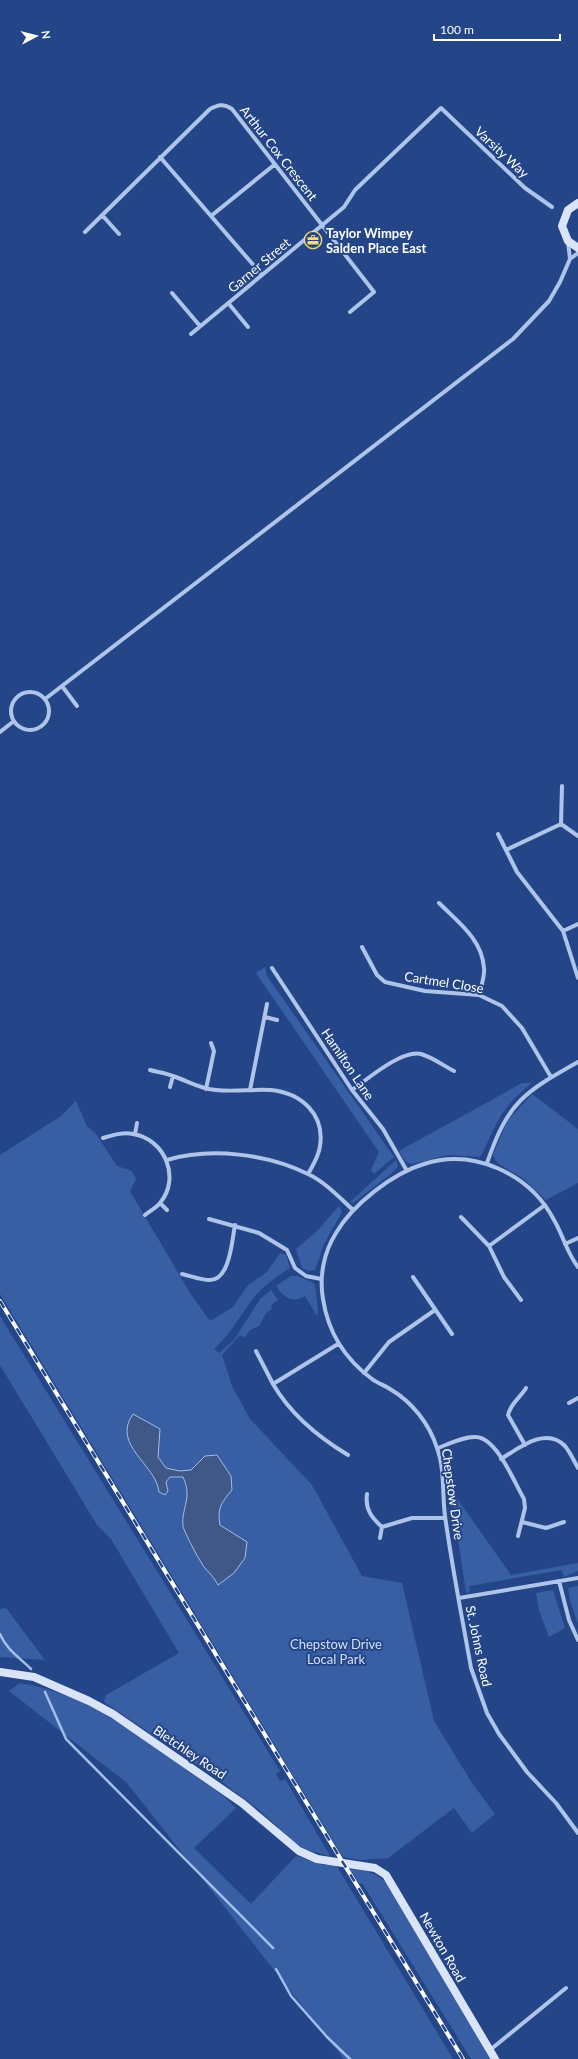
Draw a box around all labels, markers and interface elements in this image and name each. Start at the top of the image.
north arrow [16,16,56,56]
scale bar [434,16,560,42]
text: 100 m [440,22,474,37]
text: N [39,30,53,40]
street label: Arthur Cox Crescent [237,102,321,204]
street label: Varsity Way [472,123,532,181]
place label: Taylor Wimpey Salden Place East [326,225,427,256]
office icon: Taylor Wimpey Salden Place East [303,230,323,250]
street label: Garner Street [224,234,294,296]
street label: Cartmel Close [403,968,485,996]
street label: Hamilton Lane [318,1025,378,1103]
street label: Chepstow Drive [439,1447,467,1541]
street label: St. Johns Road [463,1604,495,1688]
park label: Chepstow Drive Local Park [290,1636,382,1667]
street label: Bletchley Road [150,1722,230,1782]
street label: Newton Road [417,1909,469,1985]

